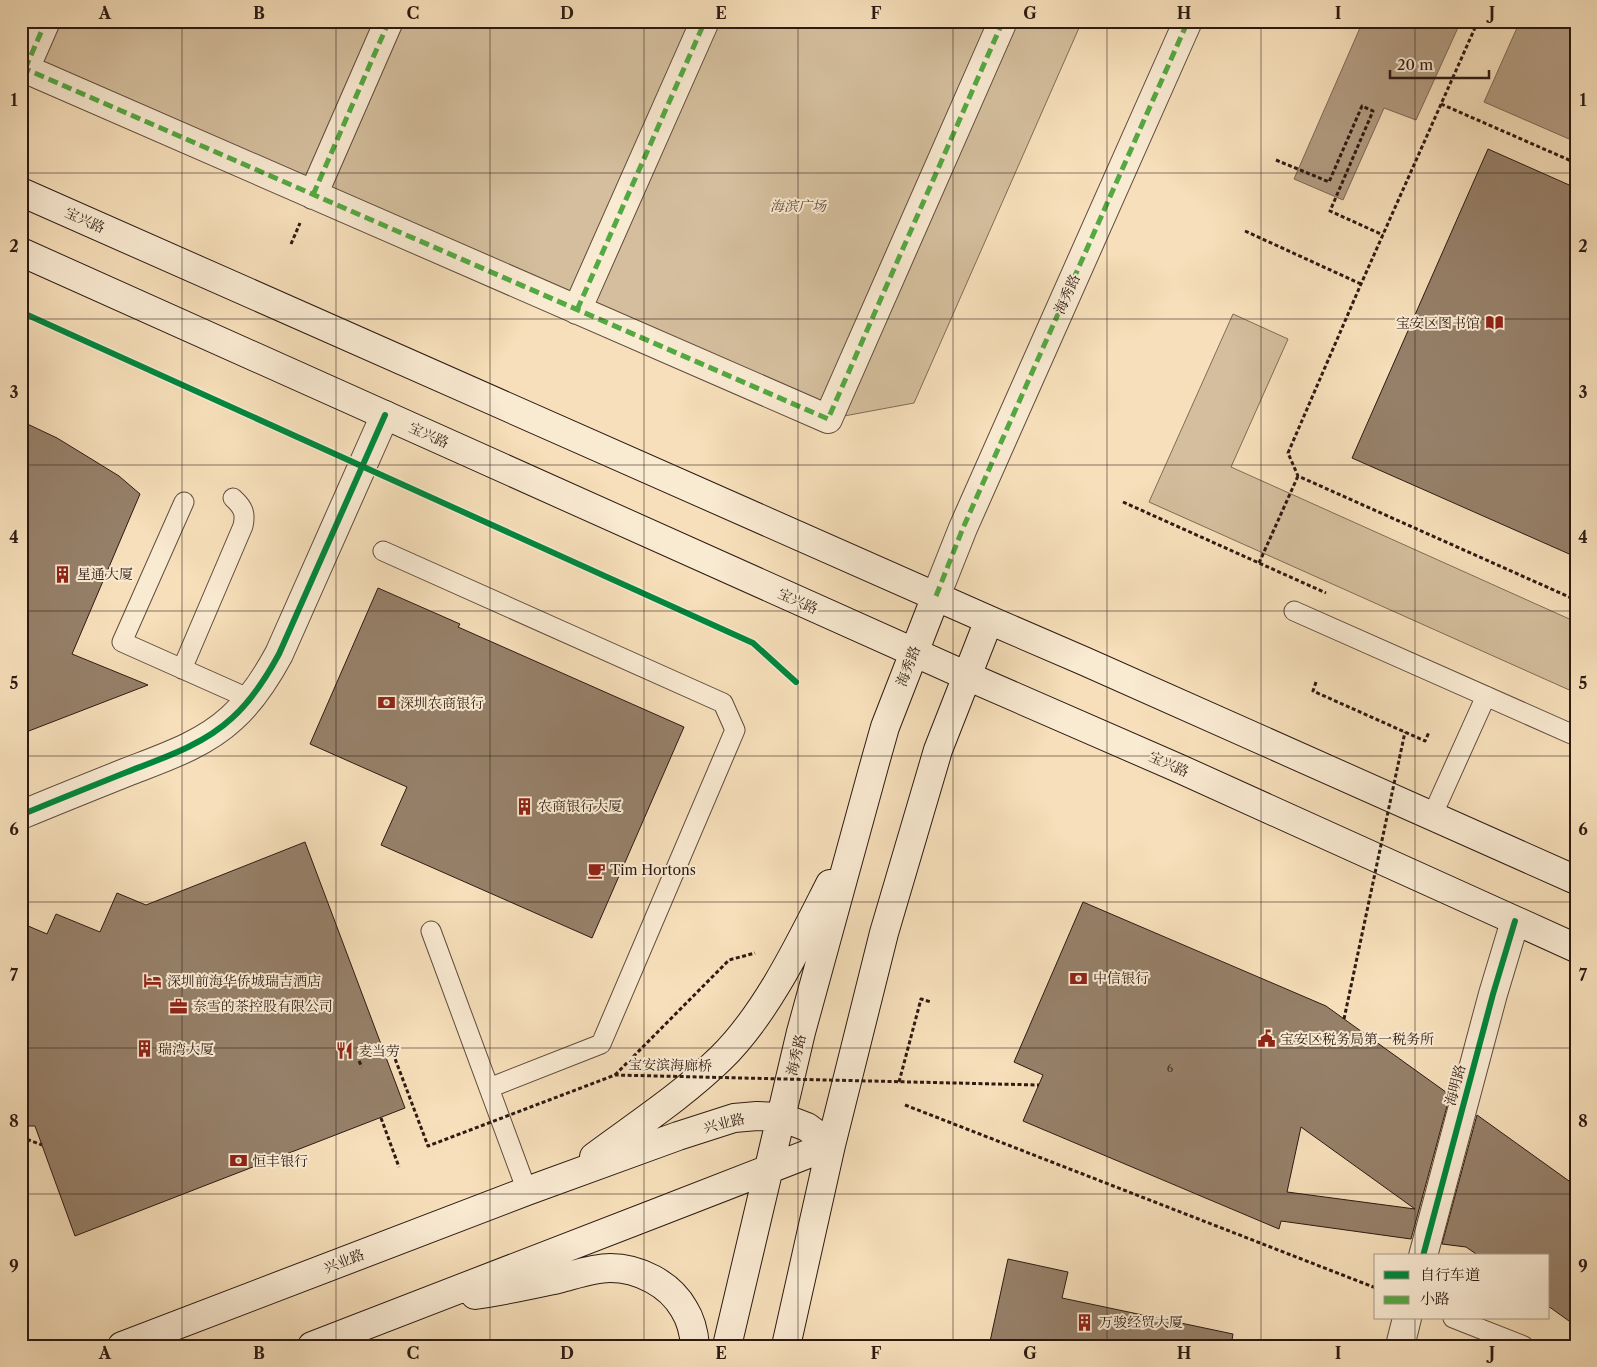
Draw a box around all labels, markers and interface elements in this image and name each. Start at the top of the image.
text: A [98,3,112,23]
text: B [253,3,265,23]
text: C [407,3,419,23]
text: D [560,3,574,23]
text: E [715,3,727,23]
text: F [871,3,882,23]
text: G [1023,3,1037,23]
text: H [1177,3,1191,23]
text: I [1335,3,1342,23]
text: J [1486,3,1495,23]
scale bar [1390,48,1488,80]
text: 20 m [1397,55,1433,74]
text: 1 [10,90,18,110]
text: 1 [1579,90,1587,110]
park label: 海滨广场 [770,197,827,215]
street label: 宝兴路 [62,203,108,237]
text: 2 [9,236,19,256]
text: 2 [1578,236,1588,256]
street label: 海秀路 [1050,271,1084,317]
library icon: 宝安区图书馆 [1484,313,1504,333]
place label: 宝安区图书馆 [1396,314,1480,332]
text: 3 [9,382,19,402]
text: 3 [1578,382,1588,402]
street label: 宝兴路 [406,418,452,452]
text: 4 [9,527,19,547]
text: 4 [1578,527,1588,547]
building icon: 星通大厦 [53,564,73,584]
place label: 星通大厦 [77,565,133,583]
street label: 宝兴路 [775,584,821,618]
street label: 海秀路 [892,643,924,689]
text: 5 [10,673,19,693]
text: 5 [1579,673,1588,693]
bank icon: 深圳农商银行 [376,693,396,713]
place label: 深圳农商银行 [400,694,484,712]
street label: 宝兴路 [1146,747,1192,781]
building icon: 农商银行大厦 [514,796,534,816]
place label: 农商银行大厦 [538,797,622,815]
text: 6 [9,819,19,839]
text: 6 [1578,819,1588,839]
cafe icon: Tim Hortons [586,860,606,880]
place label: Tim Hortons [610,861,696,879]
text: 7 [10,965,19,985]
text: 7 [1579,965,1588,985]
bank icon: 中信银行 [1069,968,1089,988]
place label: 中信银行 [1093,969,1149,987]
hotel icon: 深圳前海华侨城瑞吉酒店 [143,971,163,991]
place label: 深圳前海华侨城瑞吉酒店 [167,972,321,990]
office icon: 奈雪的茶控股有限公司 [169,996,189,1016]
place label: 奈雪的茶控股有限公司 [193,997,333,1015]
public building icon: 宝安区税务局第一税务所 [1256,1029,1276,1049]
place label: 宝安区税务局第一税务所 [1280,1030,1434,1048]
street label: 海秀路 [783,1033,809,1077]
building icon: 瑞湾大厦 [134,1039,154,1059]
place label: 瑞湾大厦 [158,1040,214,1058]
restaurant icon: 麦当劳 [334,1041,354,1061]
place label: 麦当劳 [358,1042,400,1060]
street label: 宝安滨海廊桥 [628,1055,712,1075]
house number: 6 [1167,1061,1174,1075]
street label: 海明路 [1441,1062,1469,1108]
street label: 兴业路 [701,1109,747,1137]
text: 8 [9,1111,19,1131]
text: 8 [1578,1111,1588,1131]
bank icon: 恒丰银行 [228,1151,248,1171]
place label: 恒丰银行 [252,1152,308,1170]
street label: 兴业路 [321,1245,367,1277]
legend [1374,1254,1550,1320]
text: 9 [9,1256,19,1276]
text: 9 [1578,1256,1588,1276]
text: 自行车道 [1420,1265,1480,1284]
text: 小路 [1420,1289,1450,1308]
building icon: 万骏经贸大厦 [1075,1312,1095,1332]
place label: 万骏经贸大厦 [1099,1313,1183,1331]
text: A [98,1343,112,1363]
text: B [253,1343,265,1363]
text: C [407,1343,419,1363]
text: D [560,1343,574,1363]
text: E [715,1343,727,1363]
text: F [871,1343,882,1363]
text: G [1023,1343,1037,1363]
text: H [1177,1343,1191,1363]
text: I [1335,1343,1342,1363]
text: J [1486,1343,1495,1363]

